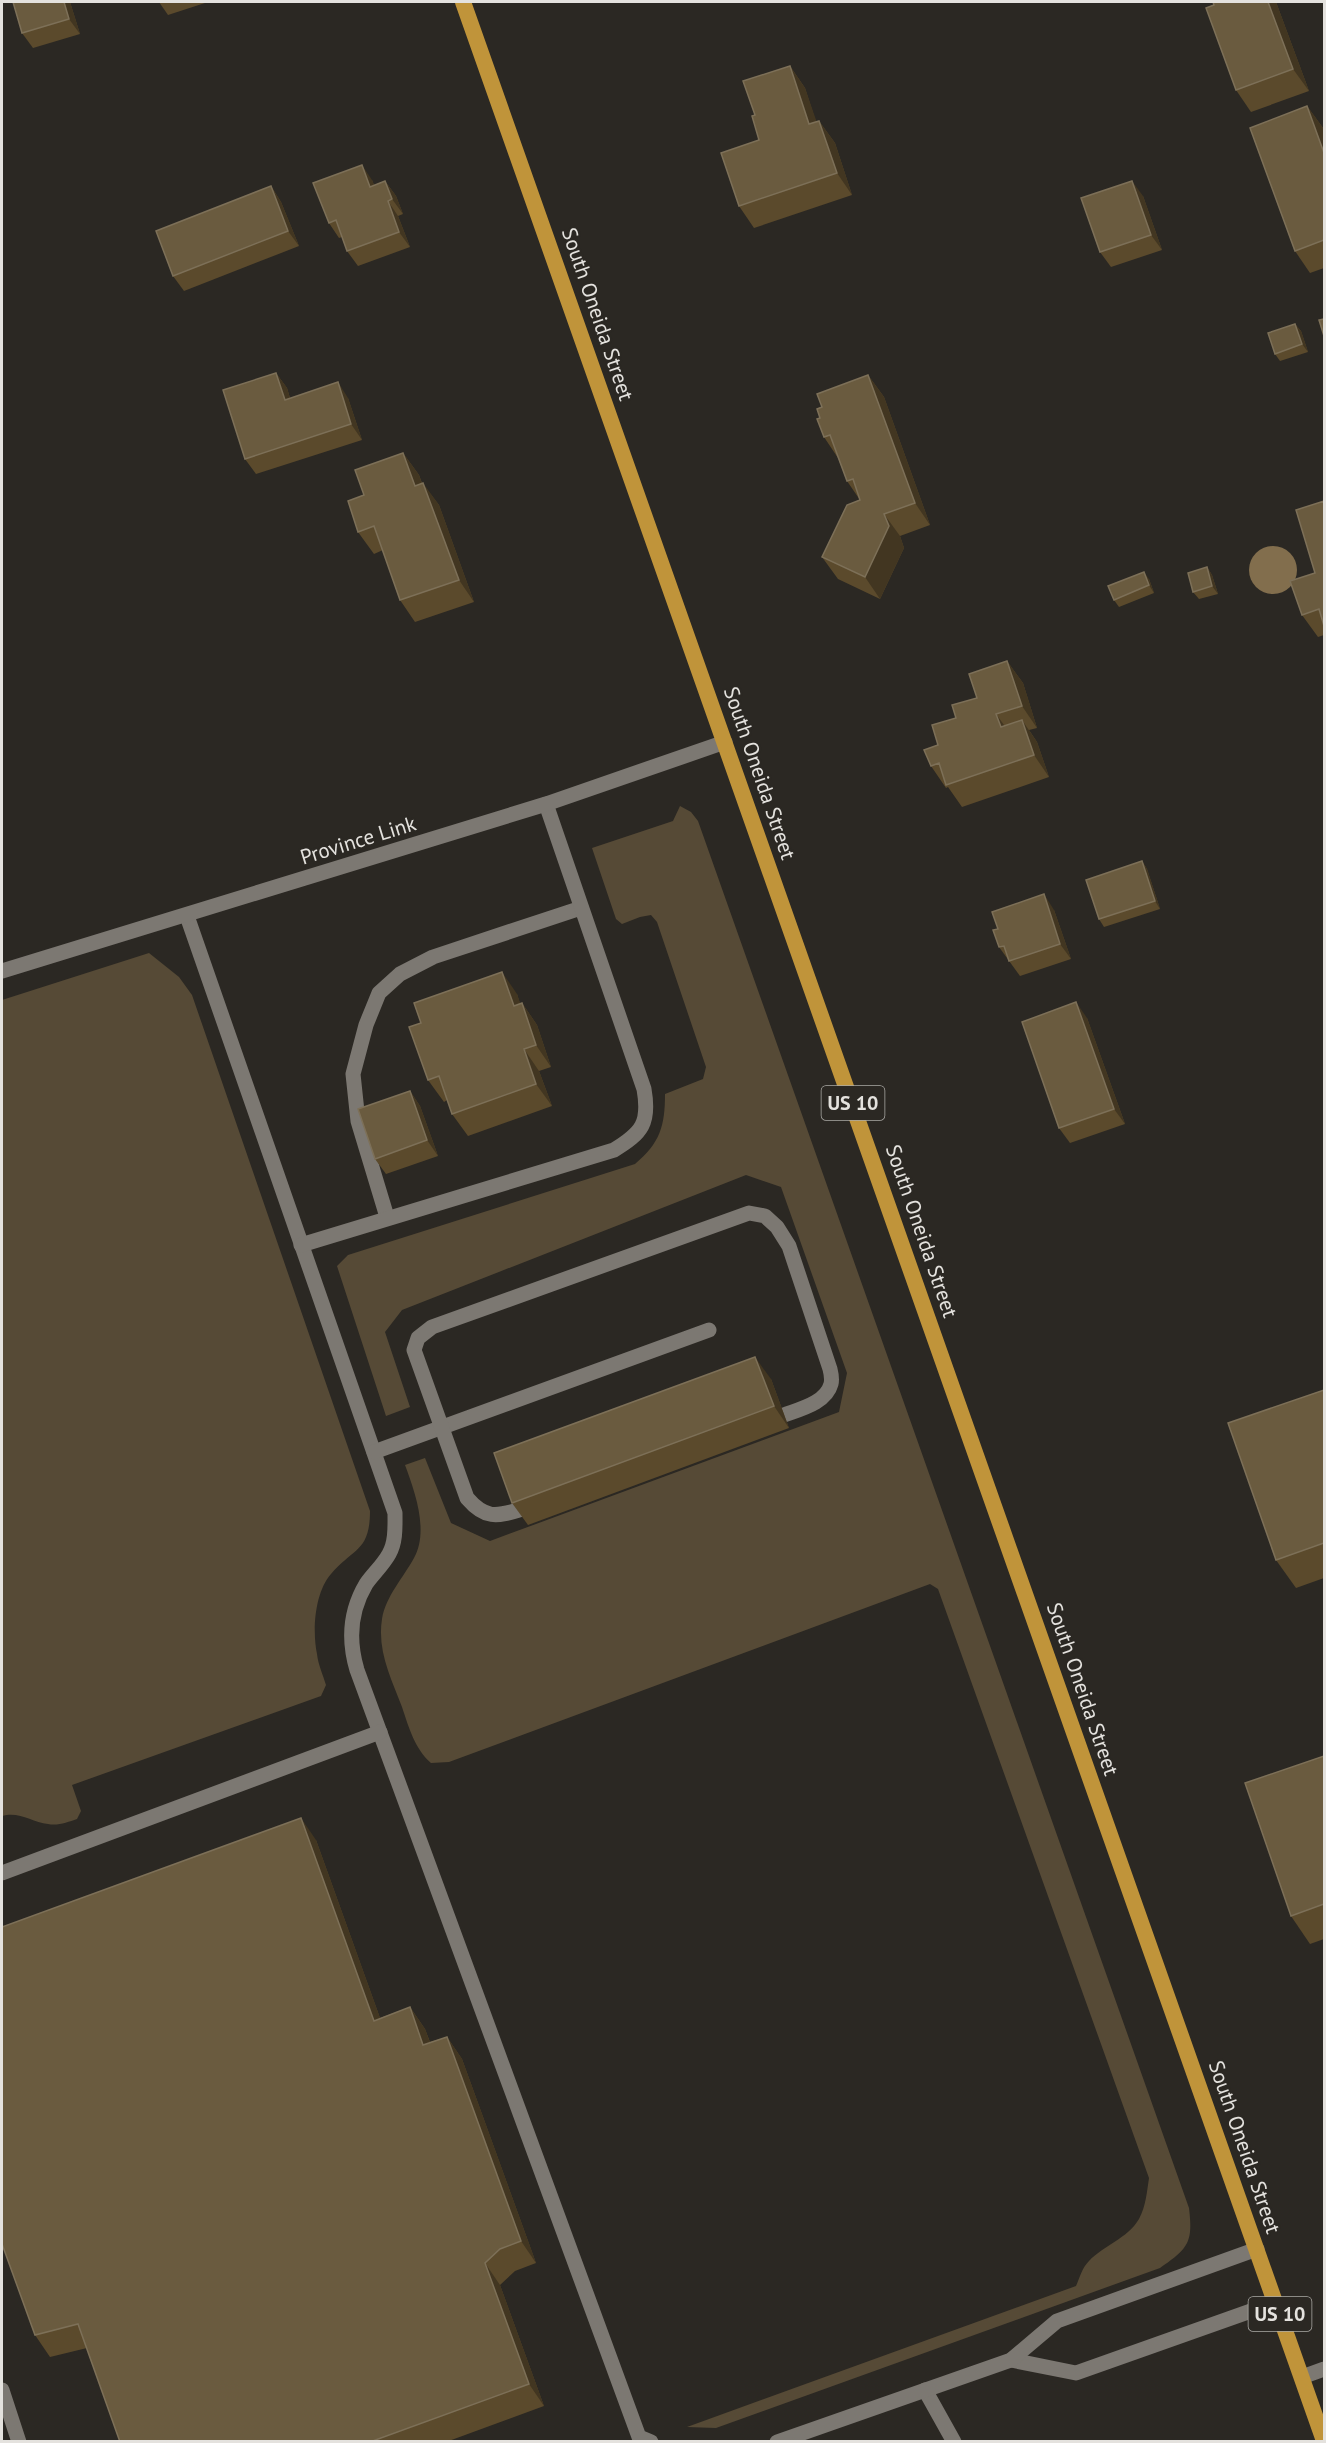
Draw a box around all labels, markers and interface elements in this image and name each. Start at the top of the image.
street label: South Oneida Street [556,224,640,404]
street label: South Oneida Street [718,683,802,863]
street label: Province Link [297,810,419,870]
road number: US 10 [822,1086,884,1120]
street label: South Oneida Street [880,1141,964,1321]
street label: South Oneida Street [1041,1599,1125,1779]
street label: South Oneida Street [1203,2057,1287,2237]
road number: US 10 [1248,2297,1312,2331]

